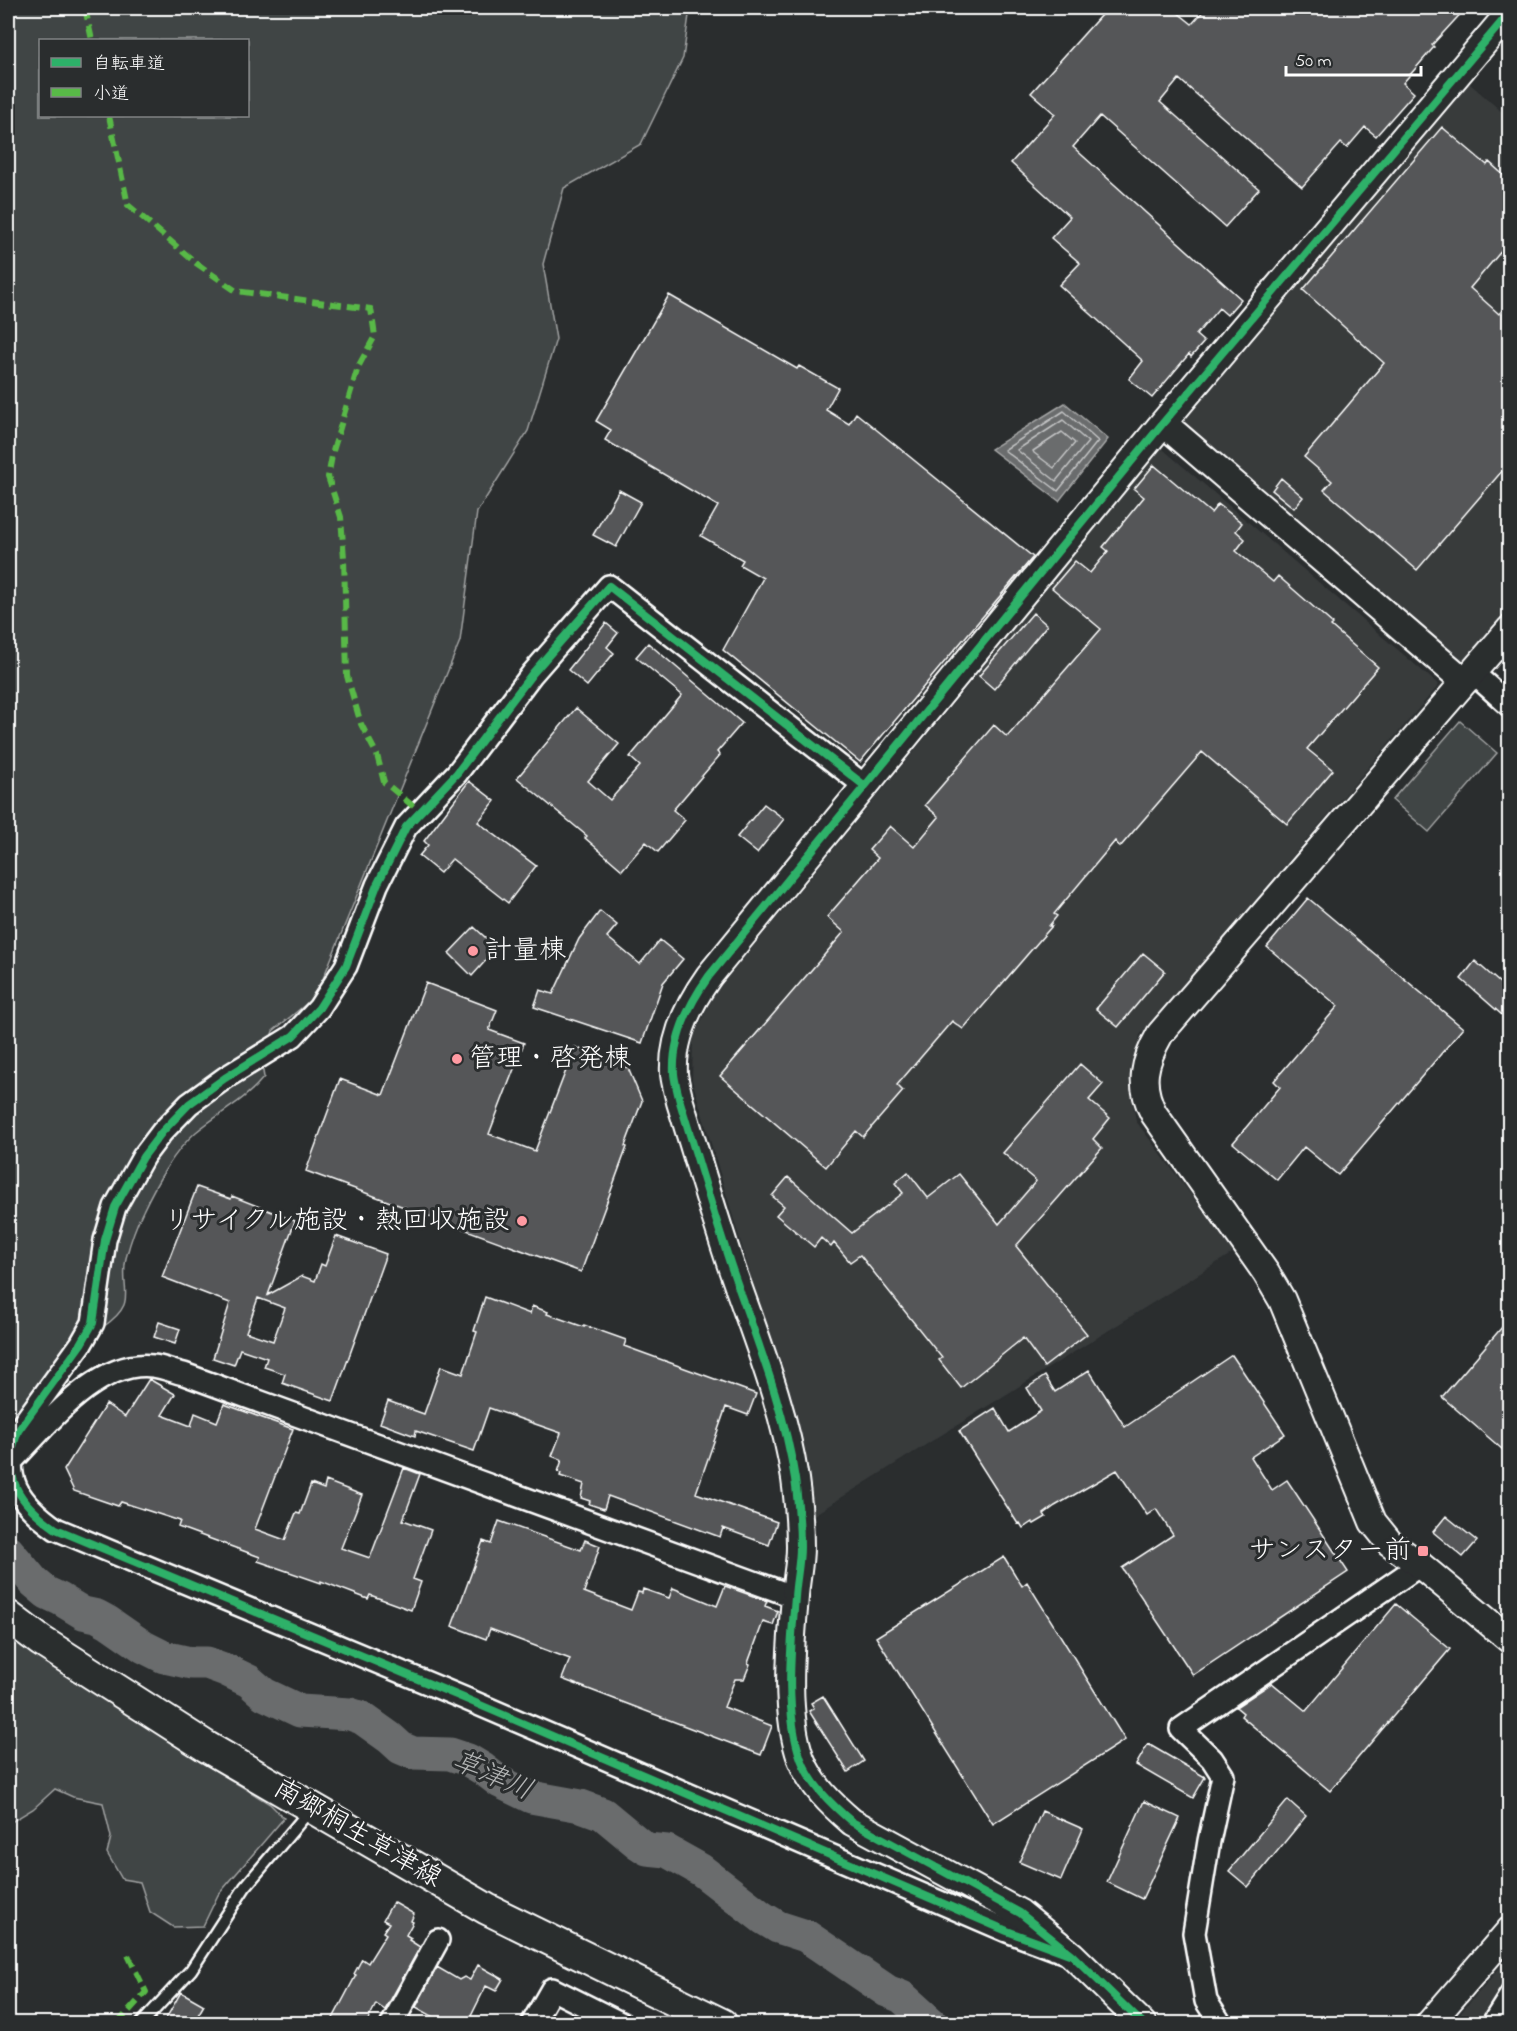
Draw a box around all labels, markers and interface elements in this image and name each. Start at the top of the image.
legend [39,39,249,117]
scale bar [1286,39,1421,77]
text: 50 m [1295,49,1332,75]
text: 自転車道 [93,52,165,78]
text: 小道 [93,82,129,108]
place label: 計量棟 [485,932,566,971]
marker: 計量棟 [466,944,480,958]
place label: 管理・啓発棟 [469,1040,631,1079]
marker: 管理・啓発棟 [450,1052,464,1066]
place label: リサイクル施設・熱回収施設 [163,1202,510,1241]
marker: リサイクル施設・熱回収施設 [515,1214,529,1228]
place label: サンスター前 [1248,1532,1411,1571]
marker: サンスター前 [1416,1544,1430,1558]
water label: 草津川 [445,1742,539,1812]
street label: 南郷桐生草津線 [265,1770,449,1898]

